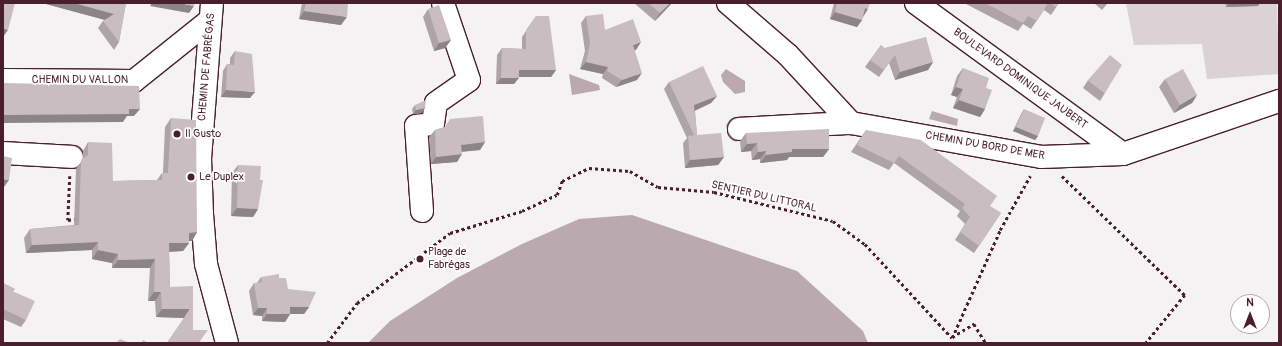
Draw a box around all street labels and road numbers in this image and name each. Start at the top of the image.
street label: CHEMIN DE FABRÉGAS [196,12,218,122]
street label: BOULEVARD DOMINIQUE JAUBERT [950,26,1090,132]
street label: CHEMIN DU VALLON [32,73,128,87]
street label: CHEMIN DU BORD DE MER [924,129,1046,163]
street label: SENTIER DU LITTORAL [710,178,818,216]

